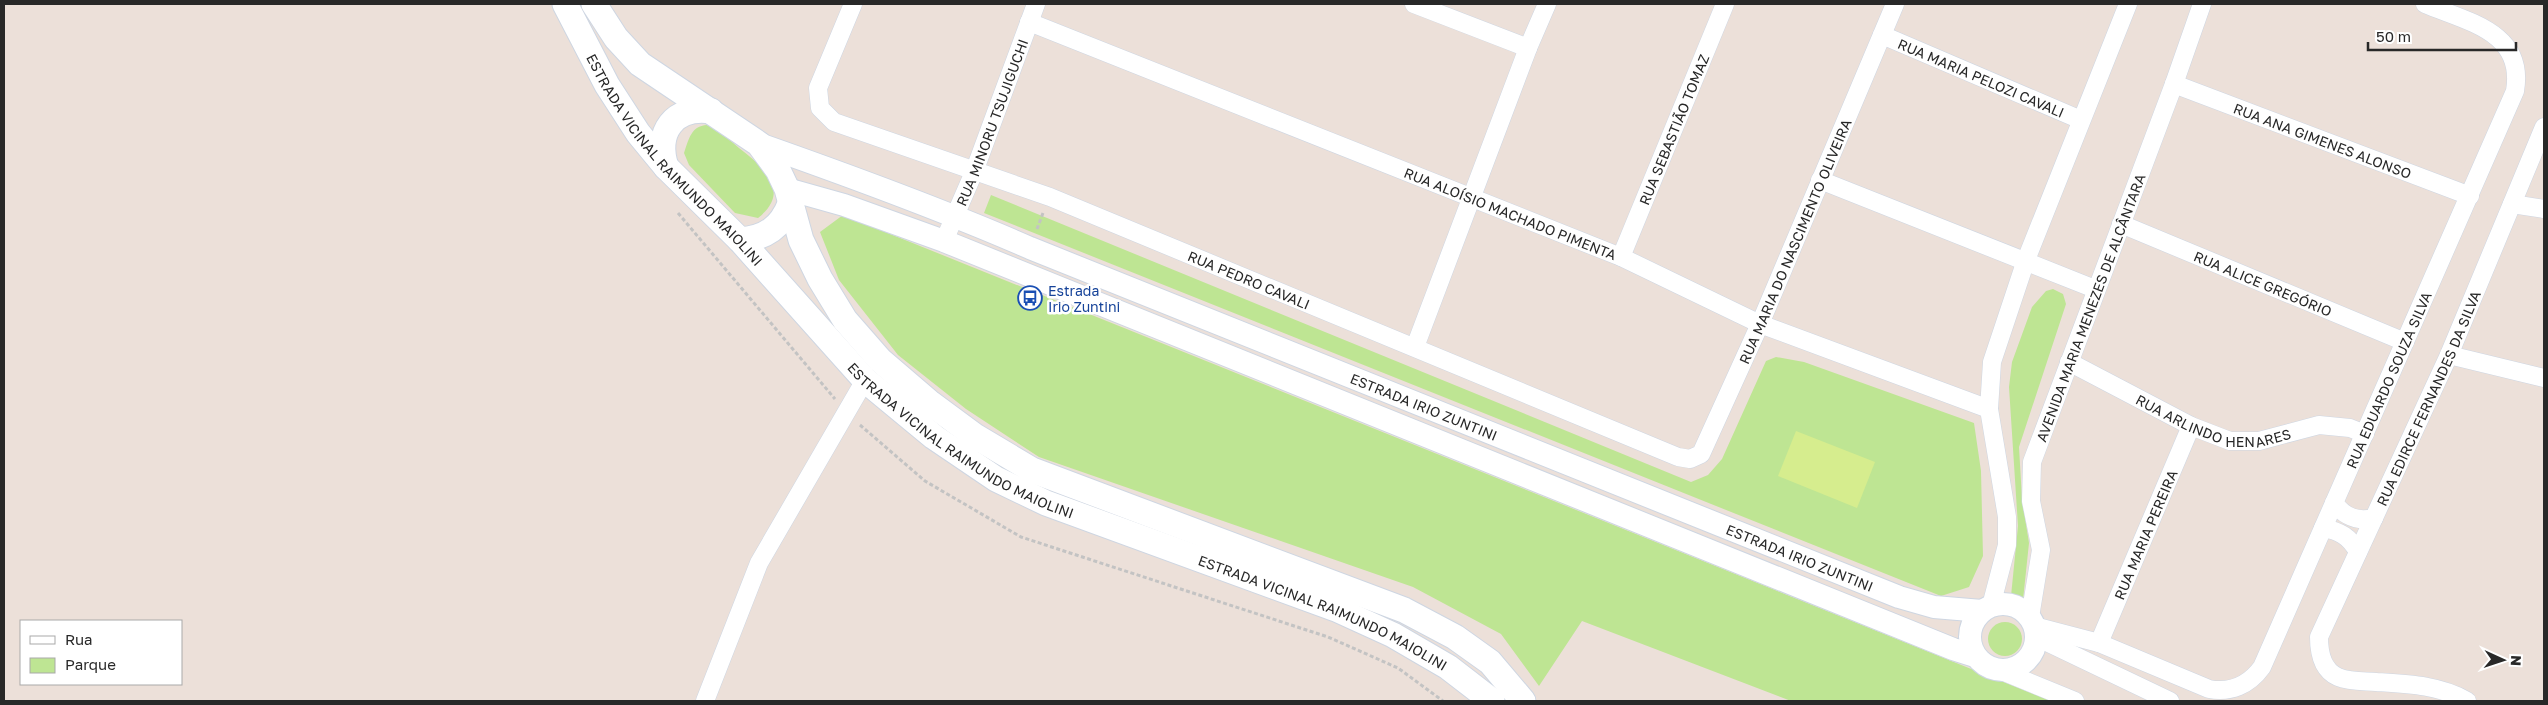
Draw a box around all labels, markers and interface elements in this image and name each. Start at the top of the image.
scale bar [2368,20,2516,52]
text: 50 m [2376,27,2411,45]
street label: RUA MARIA PELOZI CAVALI [1896,34,2067,120]
street label: RUA MINORU TSUJIGUCHI [952,36,1031,208]
street label: ESTRADA VICINAL RAIMUNDO MAIOLINI [584,51,767,269]
street label: RUA SEBASTIÃO TOMAZ [1635,51,1712,207]
street label: RUA ANA GIMENES ALONSO [2231,99,2414,182]
street label: RUA MARIA DO NASCIMENTO OLIVEIRA [1735,116,1854,366]
street label: RUA ALOÍSIO MACHADO PIMENTA [1402,163,1620,263]
street label: AVENIDA MARIA MENEZES DE ALCÂNTARA [2032,171,2148,444]
street label: RUA PEDRO CAVALI [1186,247,1313,312]
street label: RUA ALICE GREGÓRIO [2192,247,2335,319]
place label: Estrada Irio Zuntini [1048,282,1120,315]
bus stop icon: Estrada Irio Zuntini [1017,285,1043,311]
street label: RUA EDIRCE FERNANDES DA SILVA [2372,287,2484,508]
street label: RUA EDUARDO SOUZA SILVA [2342,288,2435,471]
street label: ESTRADA VICINAL RAIMUNDO MAIOLINI [845,359,1076,521]
street label: ESTRADA IRIO ZUNTINI [1348,369,1500,443]
street label: RUA ARLINDO HENARES [2133,390,2293,450]
street label: RUA MARIA PEREIRA [2110,466,2180,602]
street label: ESTRADA IRIO ZUNTINI [1724,520,1876,594]
street label: ESTRADA VICINAL RAIMUNDO MAIOLINI [1196,551,1451,673]
legend [20,620,182,685]
text: Rua [65,630,92,648]
north arrow [2478,635,2528,685]
text: Parque [65,655,116,673]
text: N [2508,655,2525,666]

